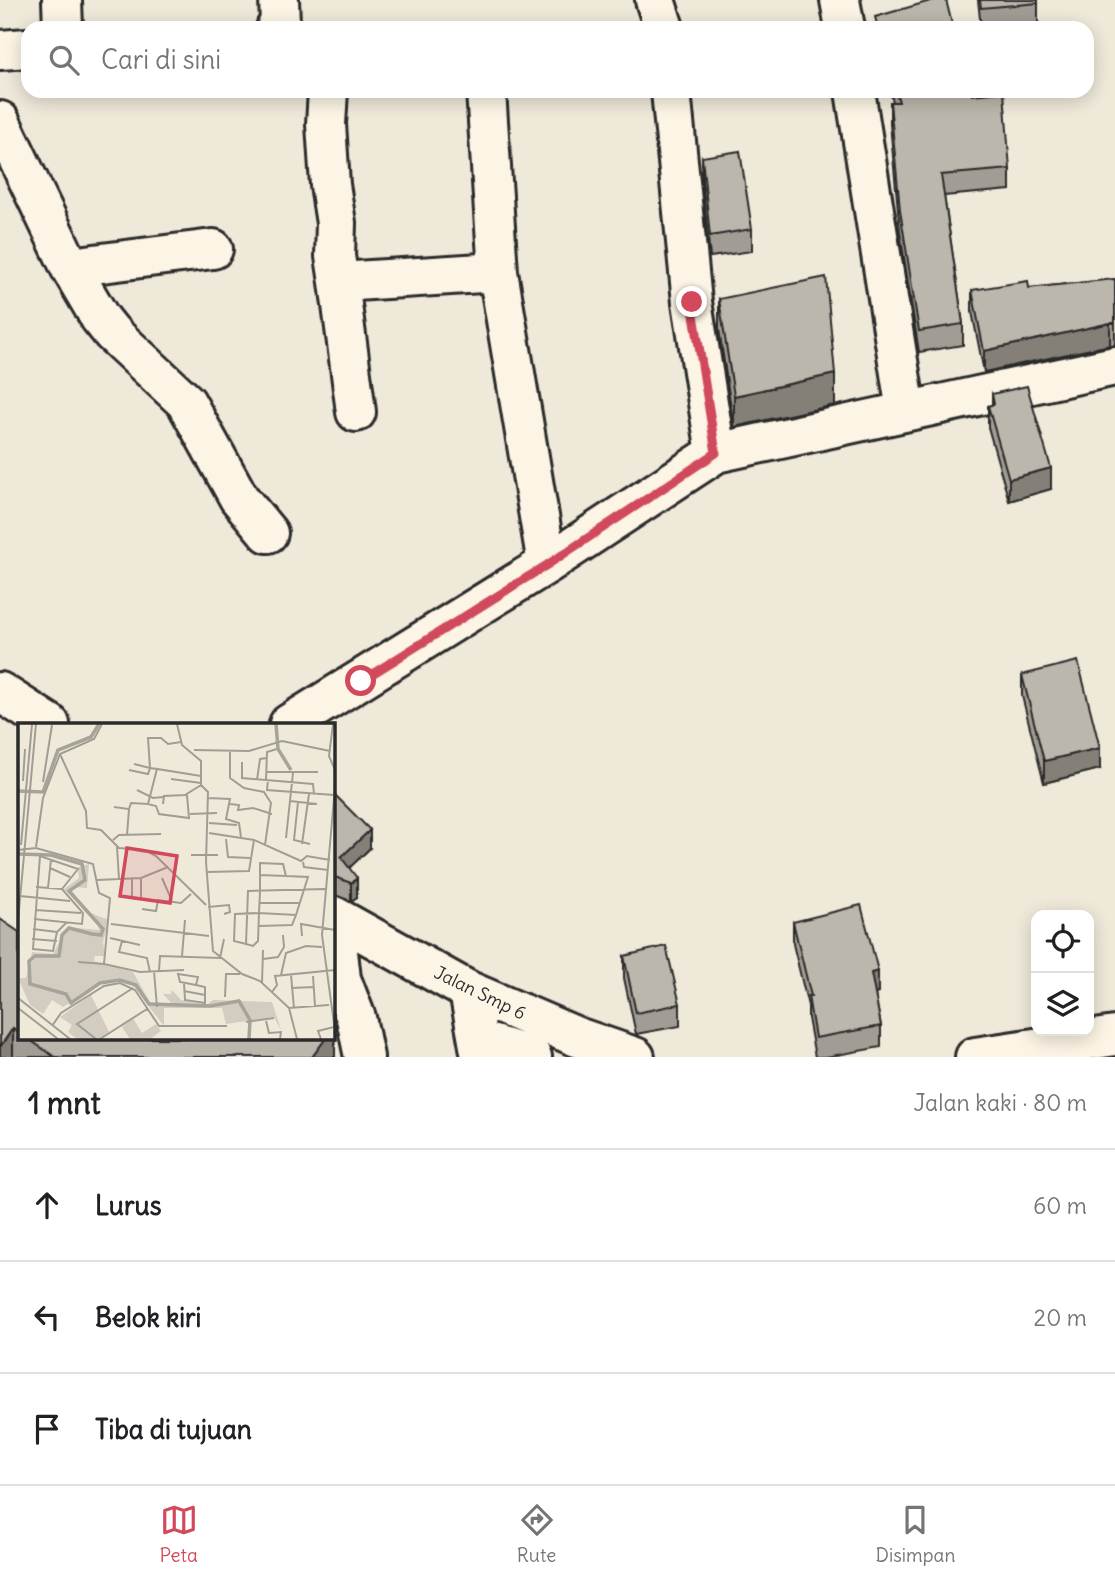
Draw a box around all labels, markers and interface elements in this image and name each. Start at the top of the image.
search box [21,21,1094,98]
icon: search [45,41,83,79]
text: Cari di sini [101,43,221,76]
route end [676,286,707,317]
route start [345,665,376,696]
inset map [18,723,334,1040]
map controls [1031,910,1094,1036]
button: locate [1031,910,1094,973]
street label: Jalan Smp 6 [431,960,530,1025]
button: layers [1031,973,1094,1036]
text: 1 mnt [28,1084,101,1122]
text: Jalan kaki · 80 m [913,1088,1087,1117]
icon: ahead [28,1186,66,1224]
text: Lurus [95,1189,162,1222]
text: 60 m [1033,1191,1087,1220]
icon: left [28,1298,66,1336]
text: Belok kiri [95,1301,201,1334]
text: 20 m [1034,1303,1087,1332]
icon: arrive [28,1410,66,1448]
text: Tiba di tujuan [95,1413,252,1446]
tab: Peta [160,1501,198,1567]
tab: Rute [517,1501,556,1567]
tab: Disimpan [875,1501,955,1567]

